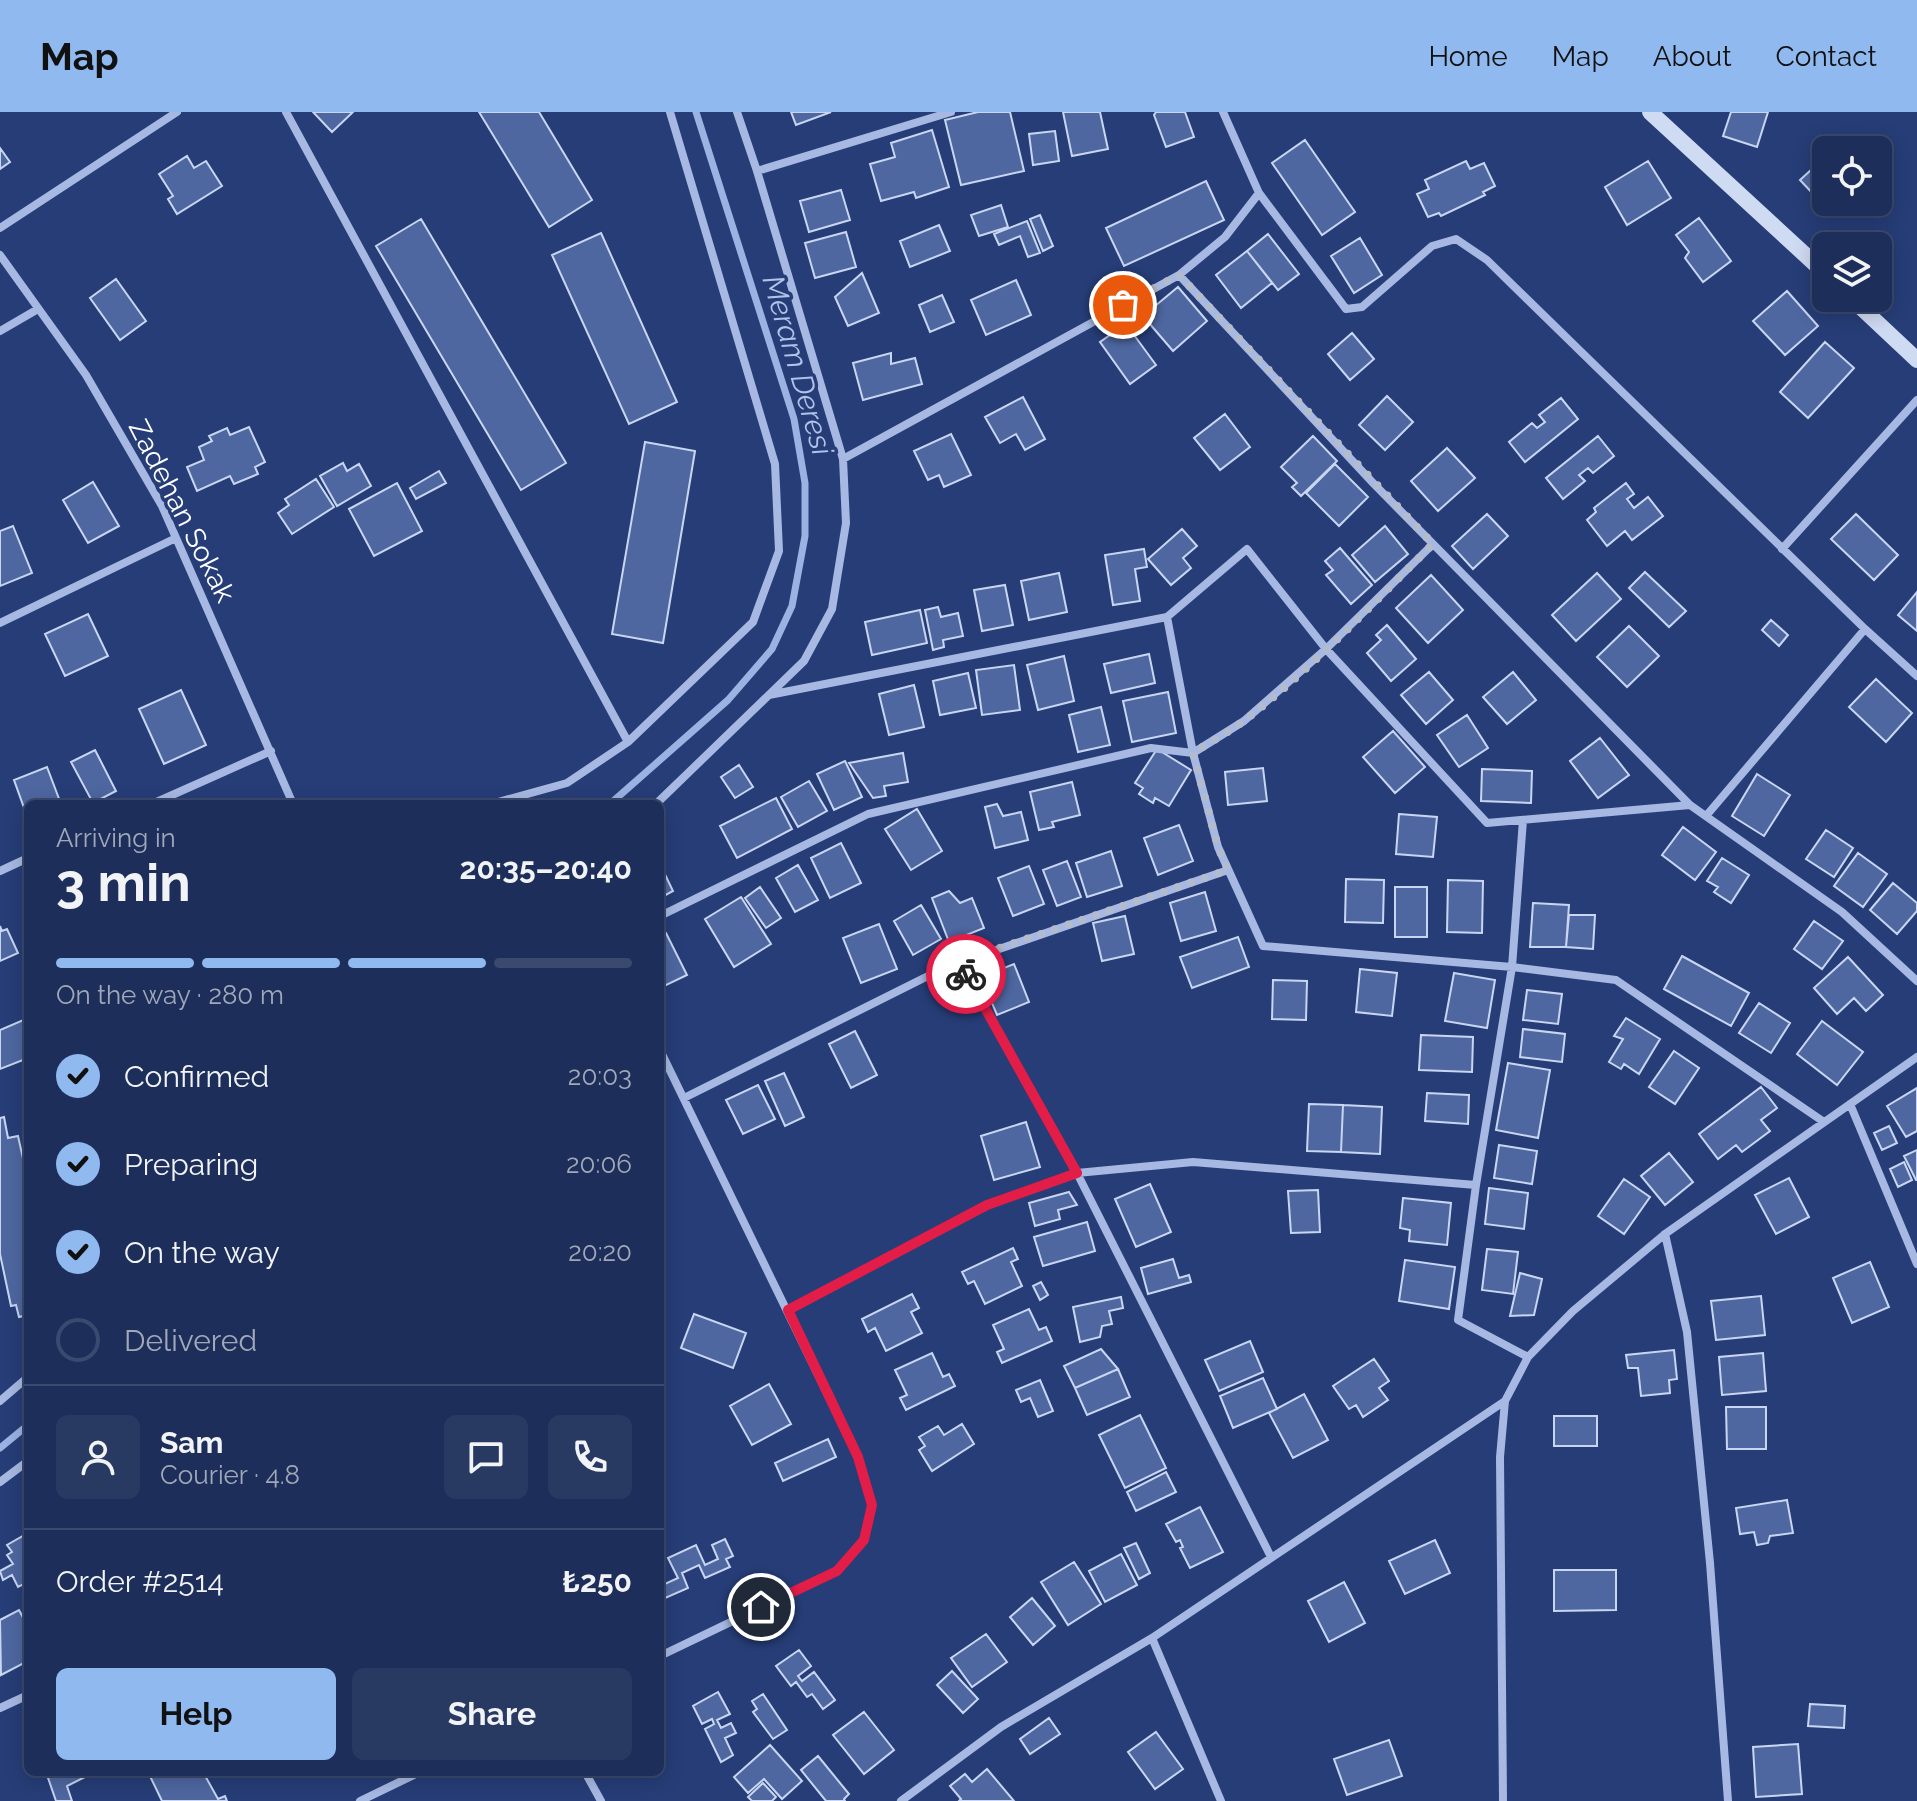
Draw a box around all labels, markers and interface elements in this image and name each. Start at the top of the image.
text: Map [40,34,119,79]
text: Home [1428,40,1508,73]
text: Map [1552,40,1609,73]
text: About [1653,40,1732,73]
text: Contact [1776,40,1877,73]
map controls [1812,136,1892,312]
button: locate [1812,136,1892,216]
button: layers [1812,232,1892,312]
water label: Meram Deresi [756,271,841,460]
pin [1089,271,1157,339]
icon: bag [1101,283,1145,327]
street label: Zadehan Sokak [122,414,242,608]
text: Arriving in [56,823,176,853]
text: 20:35–20:40 [460,851,632,886]
text: 3 min [56,852,191,913]
courier [926,934,1006,1014]
icon: bike [944,952,988,996]
text: On the way · 280 m [56,980,284,1010]
icon: check [56,1054,100,1098]
text: Confirmed [124,1059,269,1094]
text: 20:03 [568,1061,632,1091]
icon: check [56,1142,100,1186]
text: Preparing [124,1147,258,1182]
text: 20:06 [566,1149,632,1179]
icon: check [56,1230,100,1274]
text: On the way [124,1235,280,1270]
text: 20:20 [568,1237,632,1267]
text: Delivered [124,1323,257,1358]
button: person [56,1415,140,1499]
button: chat [444,1415,528,1499]
button: phone [548,1415,632,1499]
text: Sam [160,1425,223,1460]
text: Courier · 4.8 [160,1460,300,1490]
text: Order #2514 [56,1564,224,1599]
text: ₺250 [562,1564,632,1599]
pin [727,1573,795,1641]
icon: home [739,1585,783,1629]
button: Help [56,1668,336,1760]
button: Share [352,1668,632,1760]

